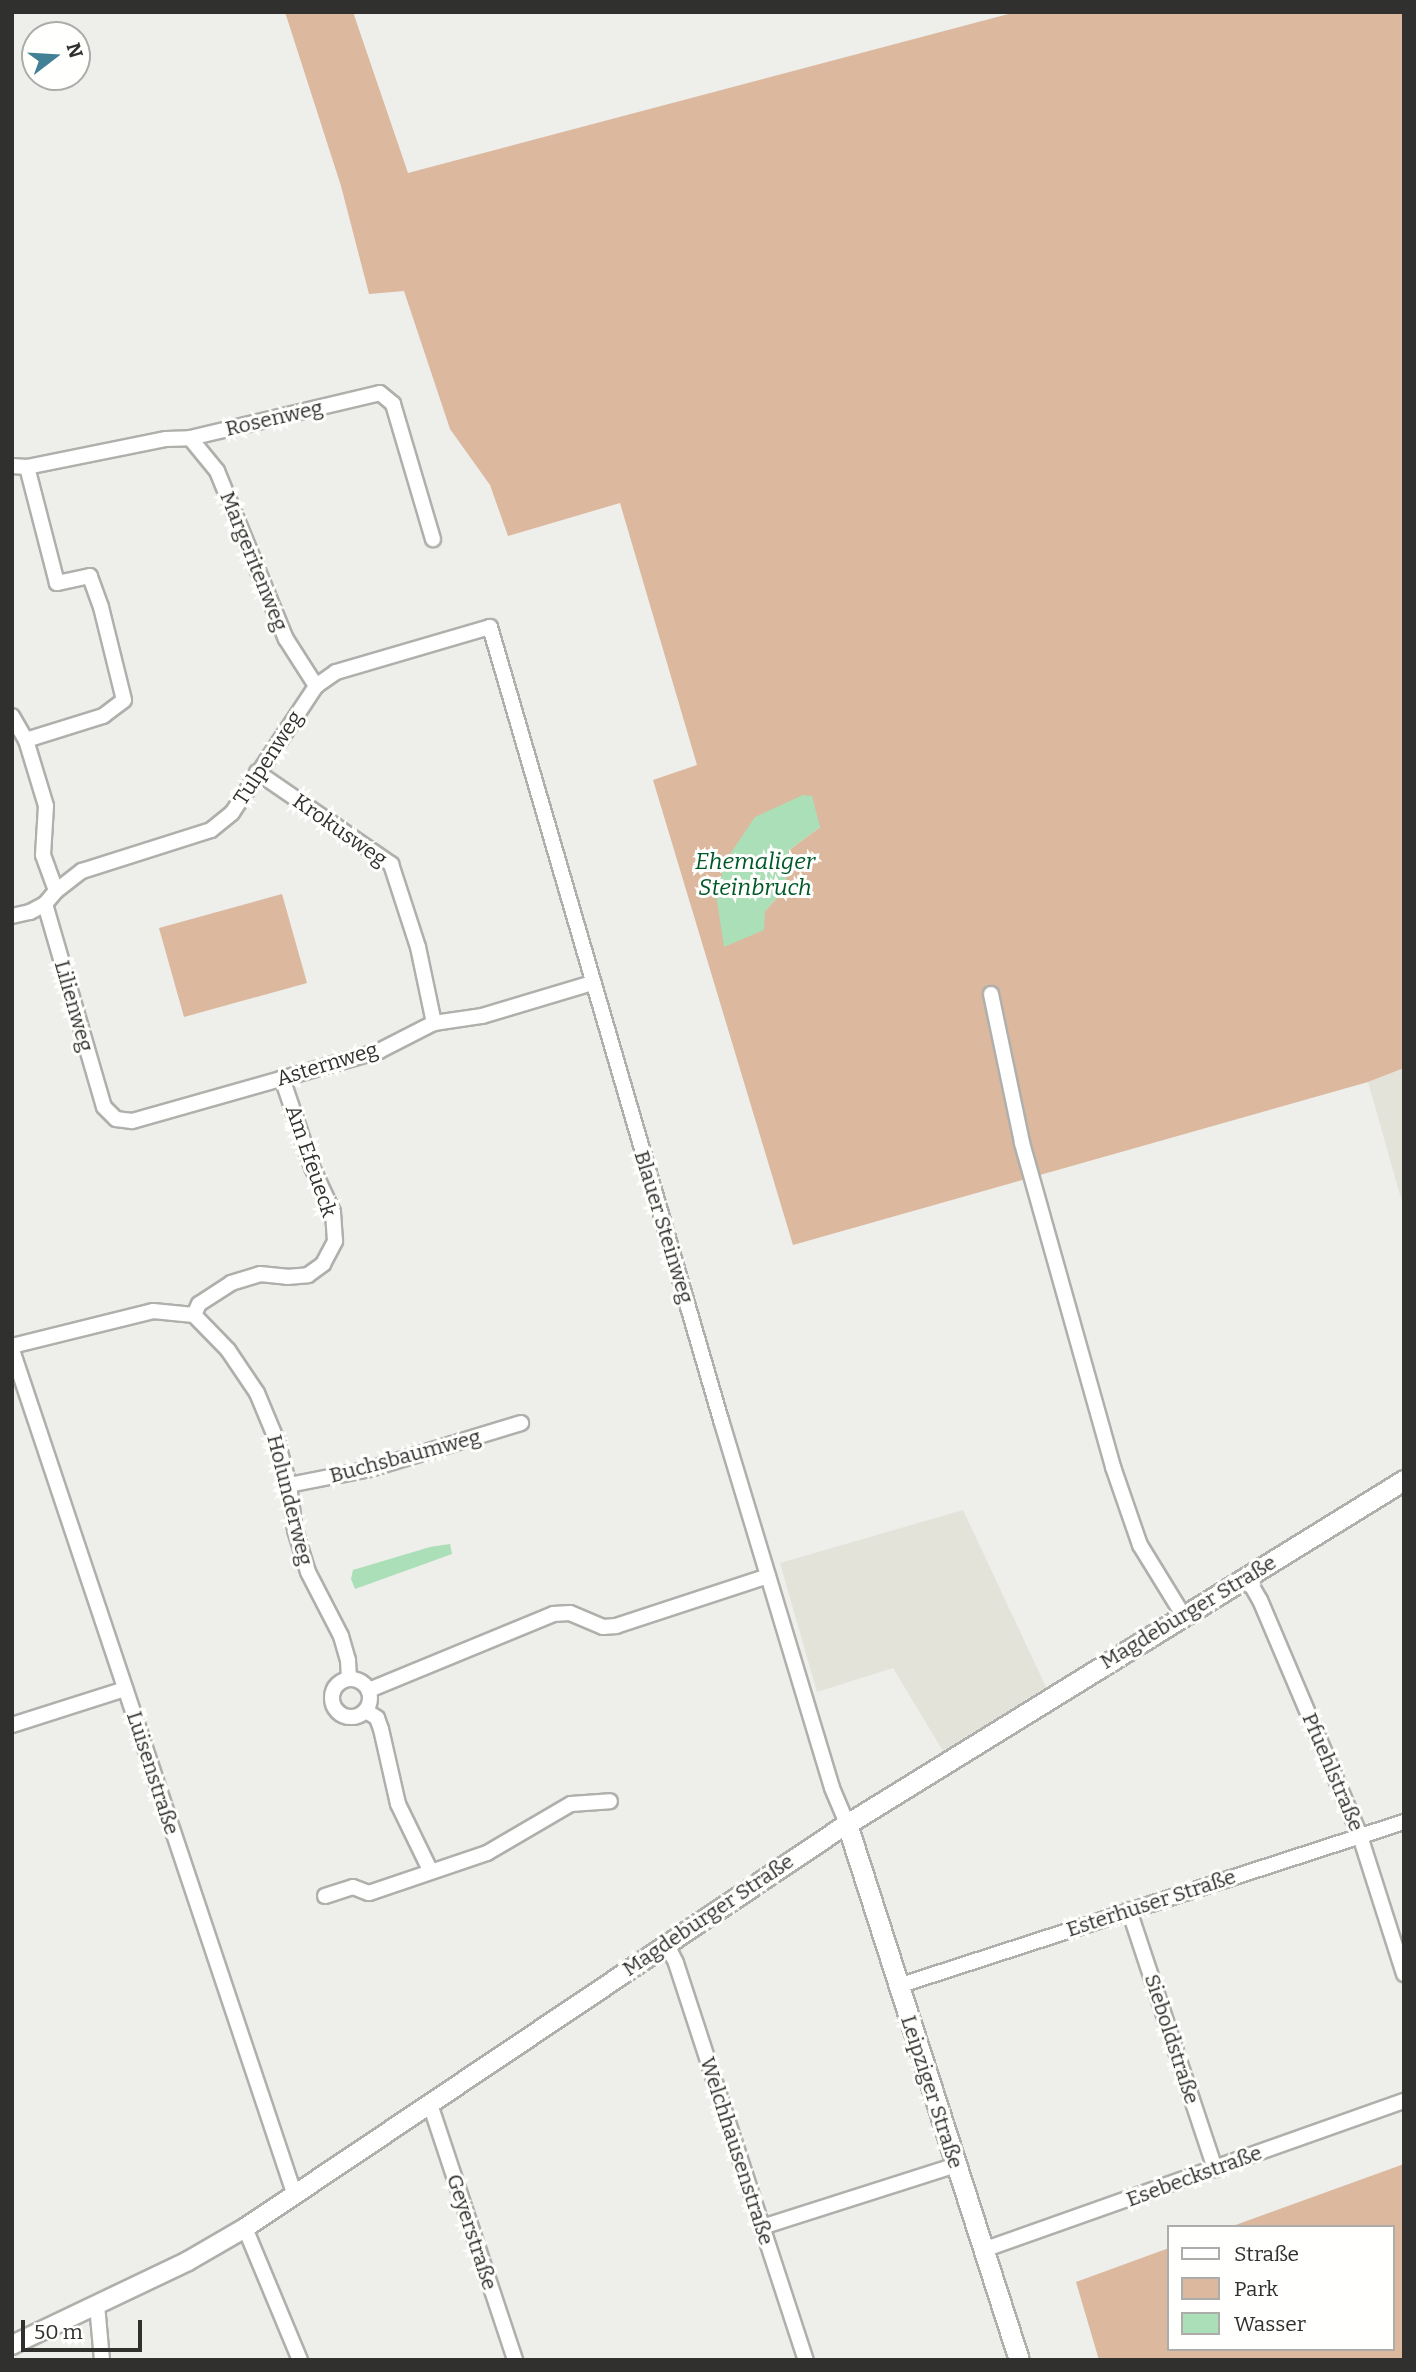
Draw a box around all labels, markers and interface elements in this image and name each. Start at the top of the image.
north arrow [21,21,91,91]
text: N [62,40,88,61]
street label: Rosenweg [223,395,325,441]
street label: Margeritenweg [215,488,293,634]
street label: Tulpenweg [228,706,308,810]
street label: Krokusweg [288,788,392,872]
water label: Ehemaliger Steinbruch [695,847,815,901]
street label: Lilienweg [49,957,99,1055]
street label: Asternweg [273,1037,381,1091]
street label: Am Efeueck [280,1102,342,1220]
street label: Blauer Steinweg [629,1148,699,1306]
street label: Buchsbaumweg [327,1424,483,1488]
street label: Holunderweg [262,1432,318,1568]
street label: Magdeburger Straße [1095,1550,1281,1674]
street label: Luisenstraße [121,1708,185,1838]
street label: Pfuehlstraße [1297,1709,1369,1835]
street label: Magdeburger Straße [618,1848,798,1982]
street label: Esterhuser Straße [1063,1864,1239,1942]
street label: Sieboldstraße [1139,1971,1205,2107]
street label: Leipziger Straße [895,2012,969,2172]
street label: Welchhausenstraße [695,2054,779,2248]
street label: Esebeckstraße [1123,2140,1265,2212]
street label: Geyerstraße [441,2171,503,2293]
legend [1168,2225,1395,2351]
text: Straße [1234,2241,1299,2267]
text: Park [1234,2276,1278,2302]
scale bar [24,2306,145,2350]
text: Wasser [1234,2311,1306,2337]
text: 50 m [34,2319,83,2345]

